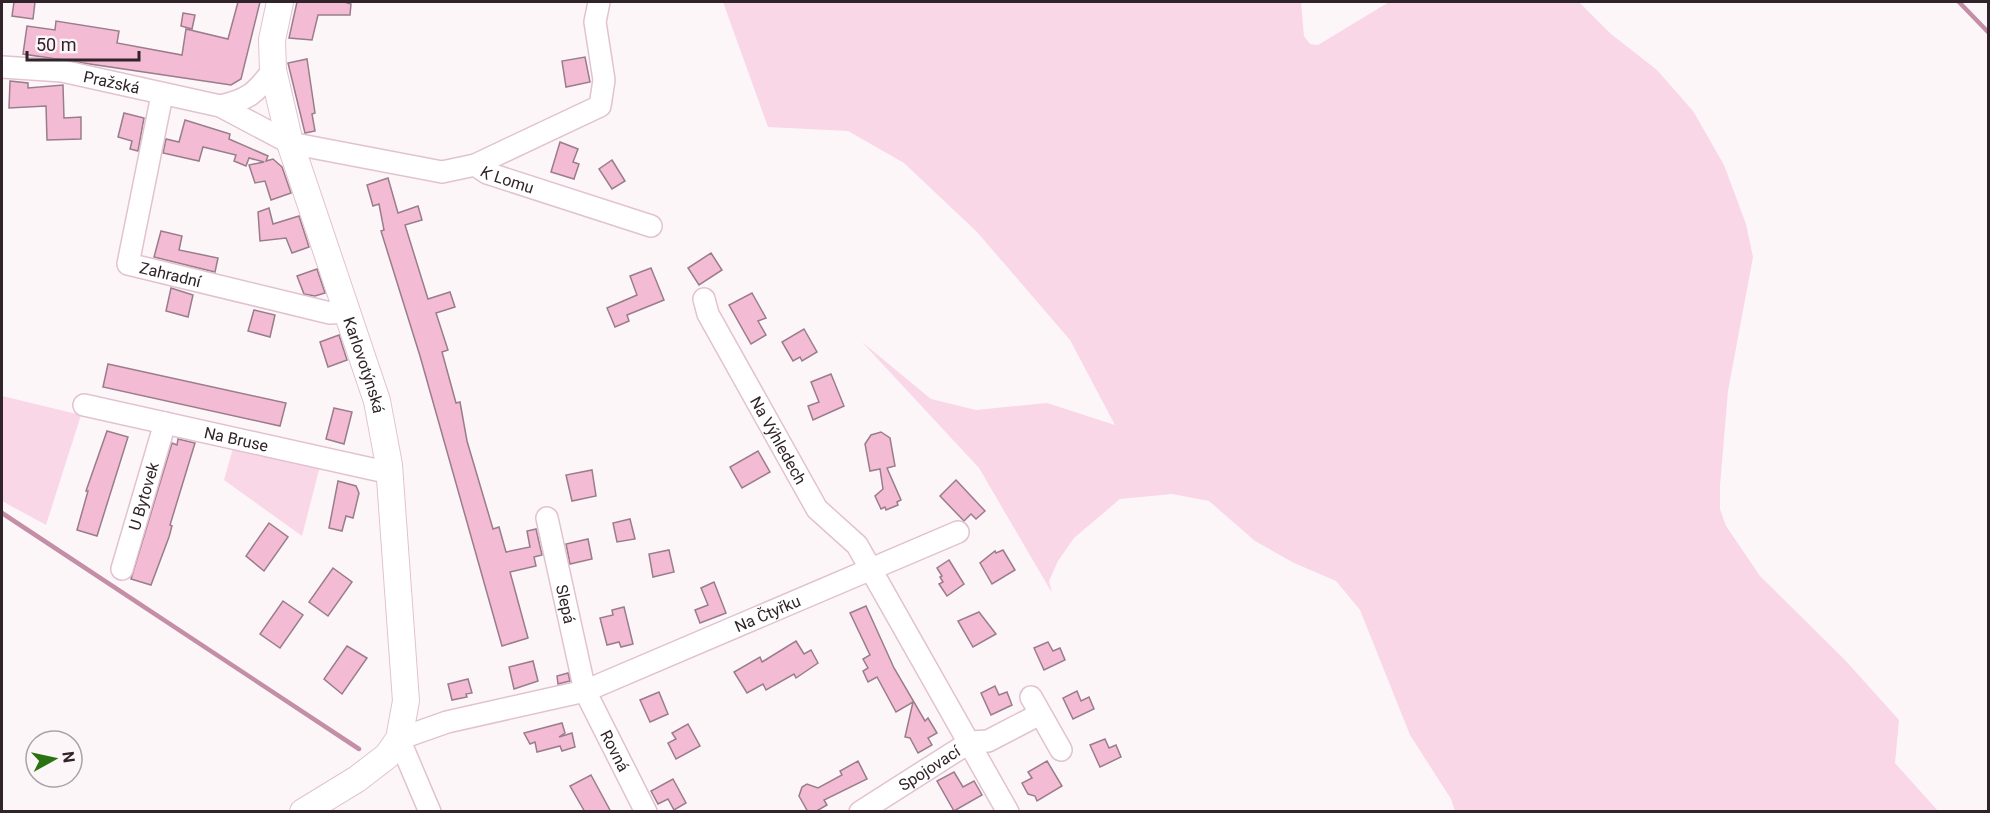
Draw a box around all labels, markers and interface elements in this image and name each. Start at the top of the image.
scale bar [27,24,140,62]
text: 50 m [36,34,76,55]
street label: Pražská [82,67,141,98]
street label: K Lomu [477,162,536,198]
street label: Zahradní [138,258,204,292]
street label: Karlovotýnská [339,314,388,415]
street label: Na Výhledech [746,393,810,488]
street label: Na Bruse [202,423,270,456]
street label: U Bytovek [125,459,163,533]
street label: Slepá [552,583,579,625]
street label: Na Čtyřku [732,591,803,636]
street label: Rovná [596,727,633,775]
north arrow [24,729,84,789]
street label: Spojovací [895,741,965,795]
text: N [58,750,79,764]

